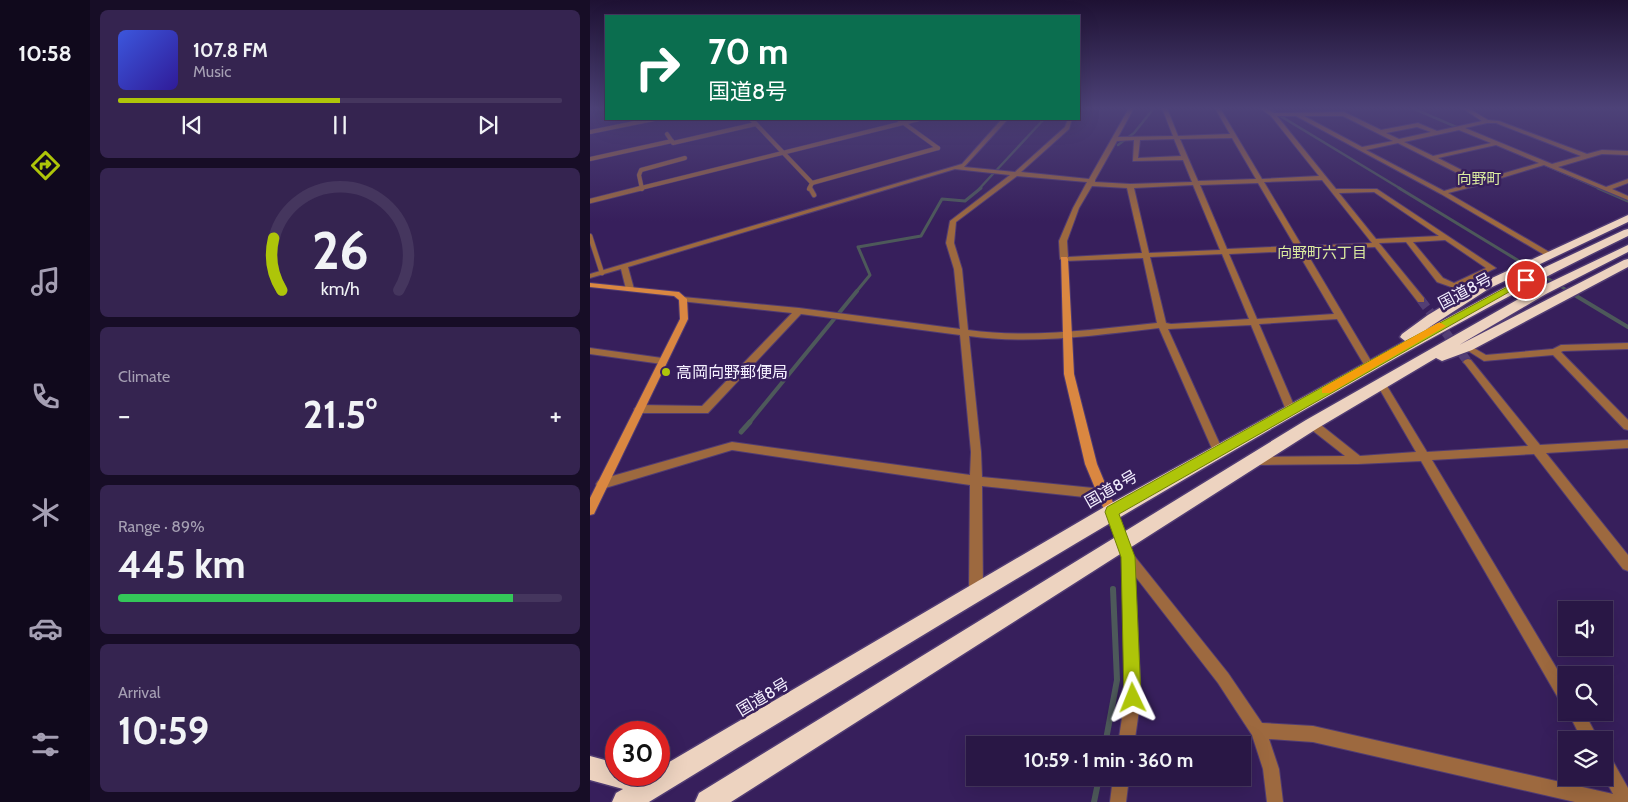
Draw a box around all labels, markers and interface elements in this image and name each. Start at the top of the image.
text: 70 m [708,30,789,73]
icon: right [625,35,690,100]
text: 107.8 FM [193,39,268,62]
text: 10:58 [18,40,72,67]
text: Music [193,62,231,81]
text: 国道8号 [708,78,787,105]
icon: previous [178,111,206,139]
icon: pause [326,111,354,139]
icon: next [474,111,502,139]
icon: directions [28,148,63,183]
district label: 向野町 [1456,170,1502,188]
text: 26 [312,219,368,282]
district label: 向野町六丁目 [1277,244,1367,262]
pin [1505,259,1547,301]
icon: music [28,264,63,299]
icon: arrive [1512,266,1540,294]
street label: 国道8号 [1435,269,1495,313]
text: km/h [320,278,360,299]
place label: 高岡向野郵便局 [676,363,788,382]
marker: 高岡向野郵便局 [660,366,672,378]
text: Climate [118,367,170,386]
icon: phone [28,379,63,414]
text: 21.5° [303,391,377,438]
text: − [118,398,130,432]
text: + [550,398,562,432]
street label: 国道8号 [1081,466,1141,512]
icon: climate [28,495,63,530]
text: Range · 89% [118,517,205,536]
text: 445 km [118,541,246,588]
map controls [1558,601,1613,786]
button: sound [1558,601,1613,656]
icon: car [28,611,63,646]
button: search [1558,666,1613,721]
position arrow [1106,671,1158,723]
street label: 国道8号 [733,674,793,720]
text: Arrival [118,683,161,702]
text: 10:59 [118,707,209,754]
speed limit sign: 30 [605,721,670,786]
icon: filters [28,727,63,762]
button: layers [1558,731,1613,786]
text: 10:59 · 1 min · 360 m [1024,749,1193,772]

